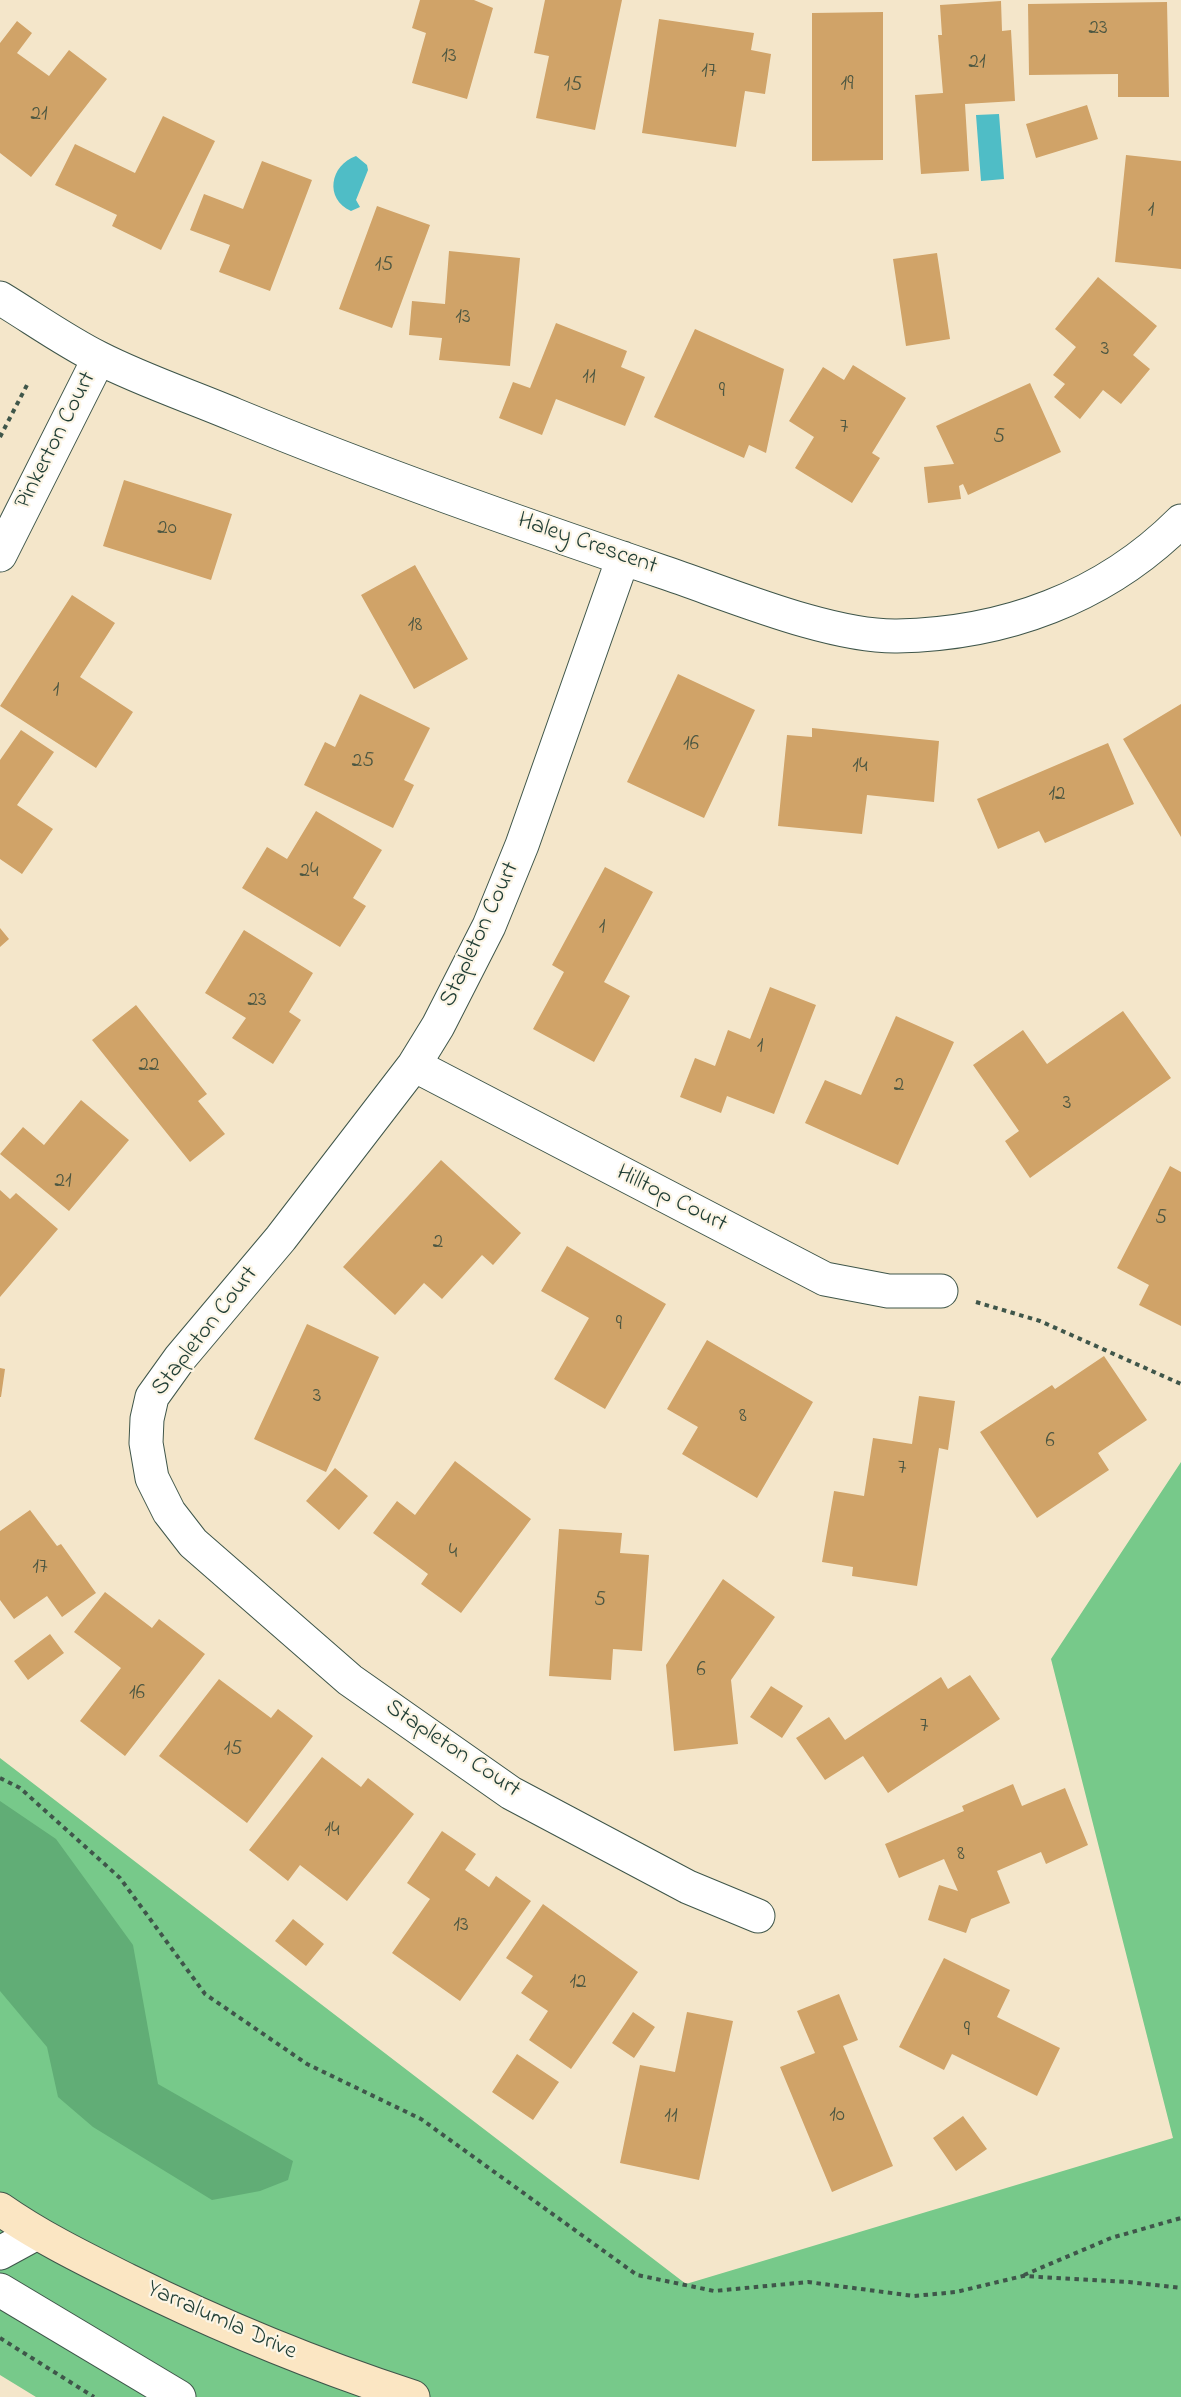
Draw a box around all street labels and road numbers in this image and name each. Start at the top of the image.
street label: Pinkerton Court [10,367,104,515]
street label: Haley Crescent [513,508,661,582]
street label: Stapleton Court [435,858,527,1012]
street label: Hilltop Court [611,1160,731,1240]
street label: Stapleton Court [146,1261,266,1403]
street label: Stapleton Court [379,1694,525,1806]
street label: Yarralumla Drive [141,2276,301,2368]

